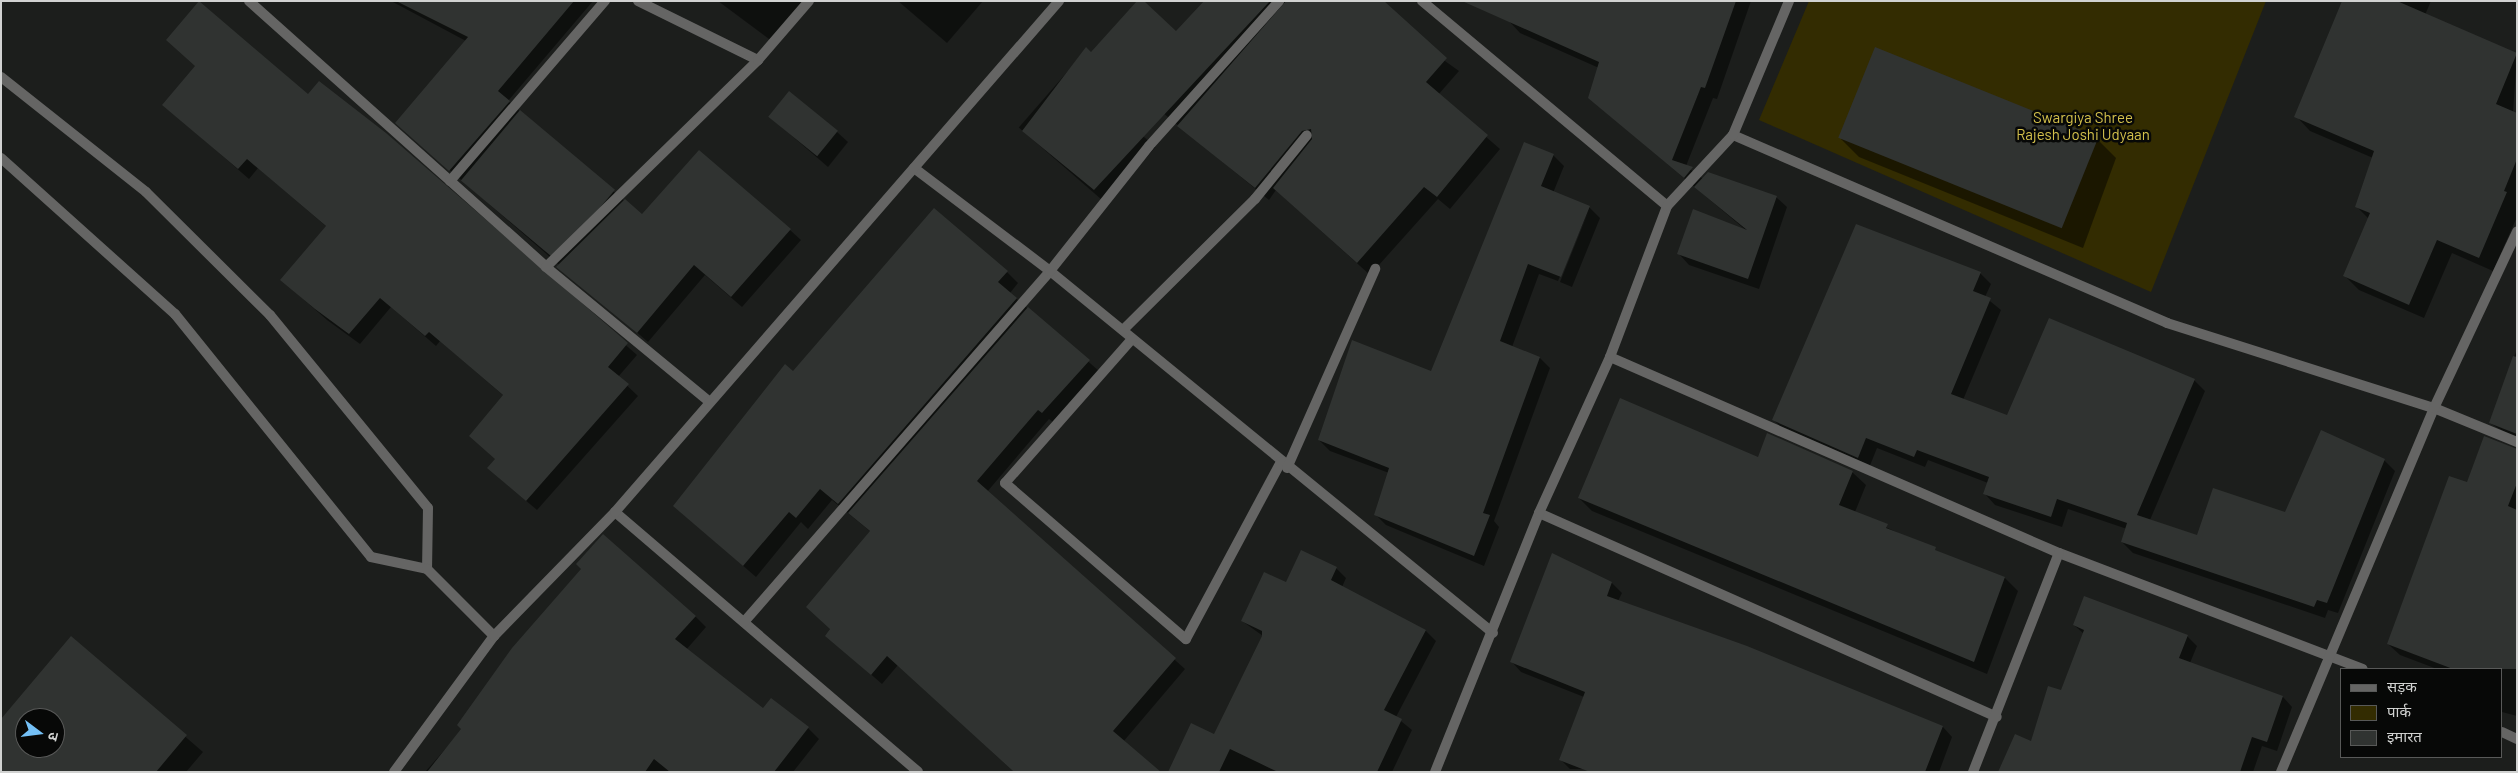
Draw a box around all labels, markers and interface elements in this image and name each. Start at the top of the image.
park label: Swargiya Shree Rajesh Joshi Udyaan [2016,108,2150,143]
legend [2340,668,2503,758]
text: सड़क [2387,677,2417,695]
text: पार्क [2387,702,2411,720]
north arrow [15,708,65,758]
text: इमारत [2387,727,2422,745]
text: उ [45,731,63,743]

